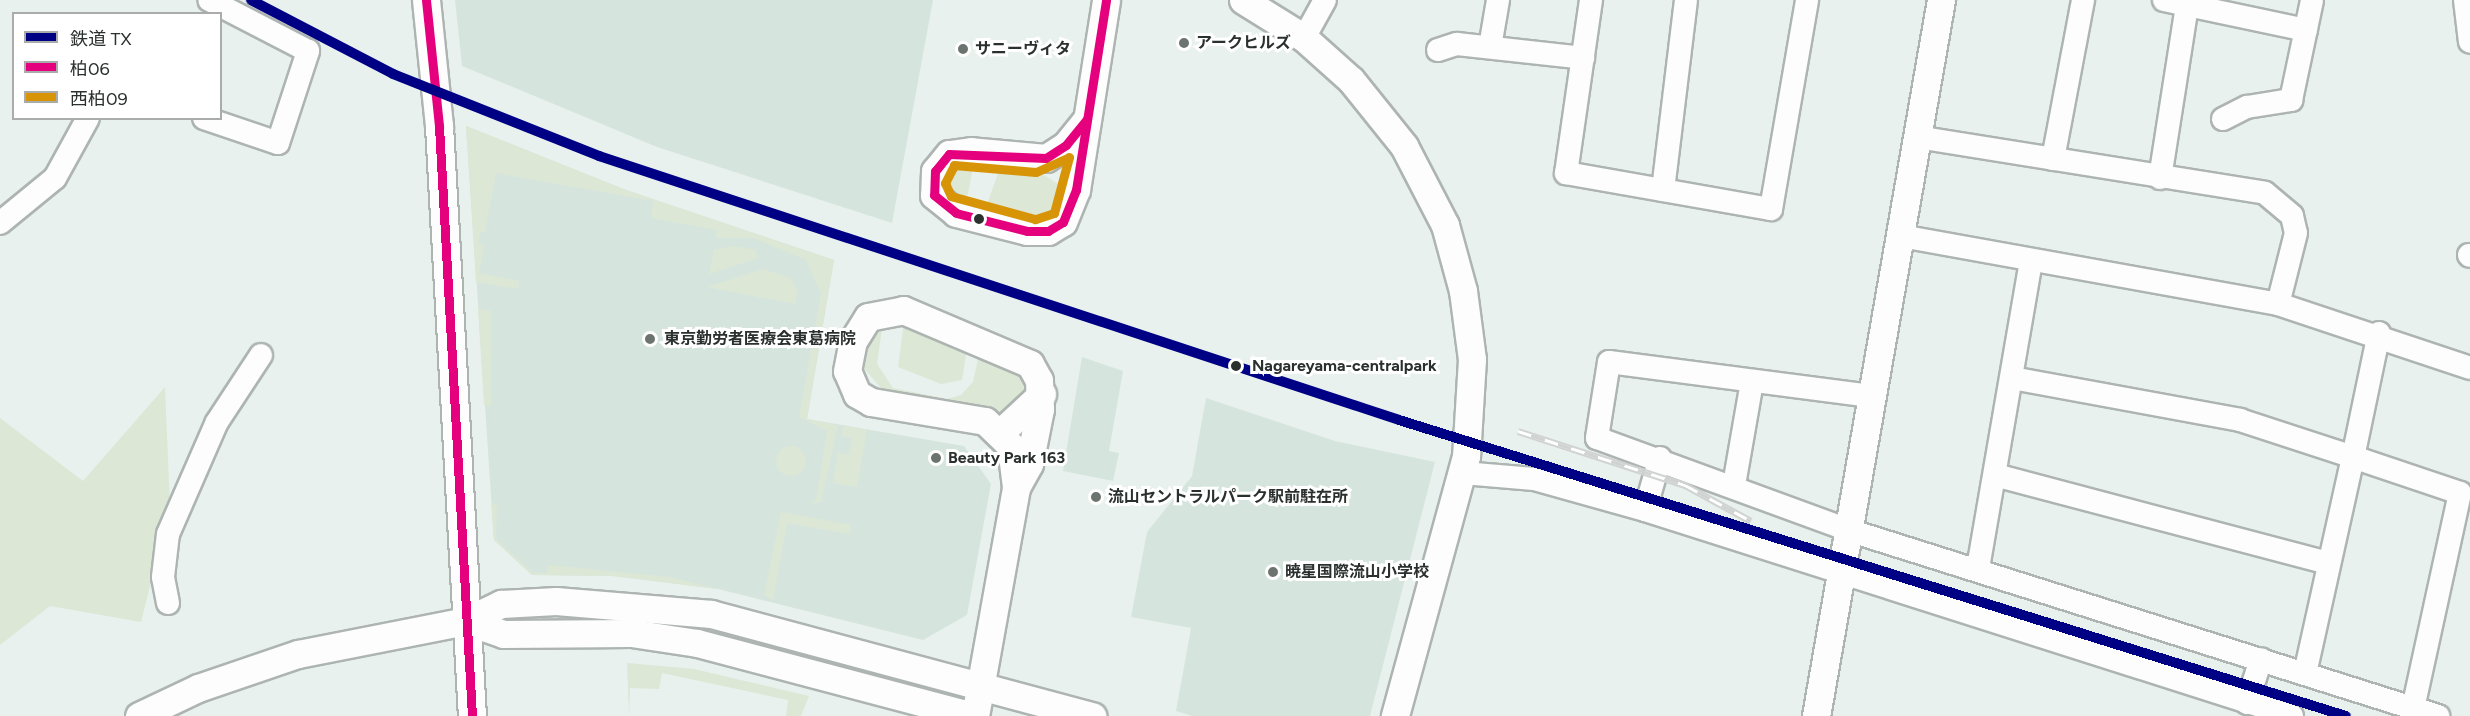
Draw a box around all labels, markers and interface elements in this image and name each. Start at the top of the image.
legend [12,12,222,120]
text: 鉄道 TX [70,28,131,50]
place label: アークヒルズ [1196,33,1291,53]
marker: アークヒルズ [1177,36,1191,50]
place label: サニーヴィタ [975,39,1071,59]
marker: サニーヴィタ [956,42,970,56]
text: 柏06 [70,58,110,80]
text: 西柏09 [70,88,128,110]
unlabelled marker [973,213,985,225]
place label: 東京勤労者医療会東葛病院 [664,329,856,349]
marker: 東京勤労者医療会東葛病院 [641,330,659,348]
marker: Nagareyama-centralpark [1225,355,1247,377]
place label: Nagareyama-centralpark [1252,356,1437,376]
place label: Beauty Park 163 [948,448,1065,468]
marker: Beauty Park 163 [929,451,943,465]
place label: 流山セントラルパーク駅前駐在所 [1108,487,1348,507]
marker: 流山セントラルパーク駅前駐在所 [1089,490,1103,504]
place label: 暁星国際流山小学校 [1285,562,1429,582]
marker: 暁星国際流山小学校 [1266,565,1280,579]

